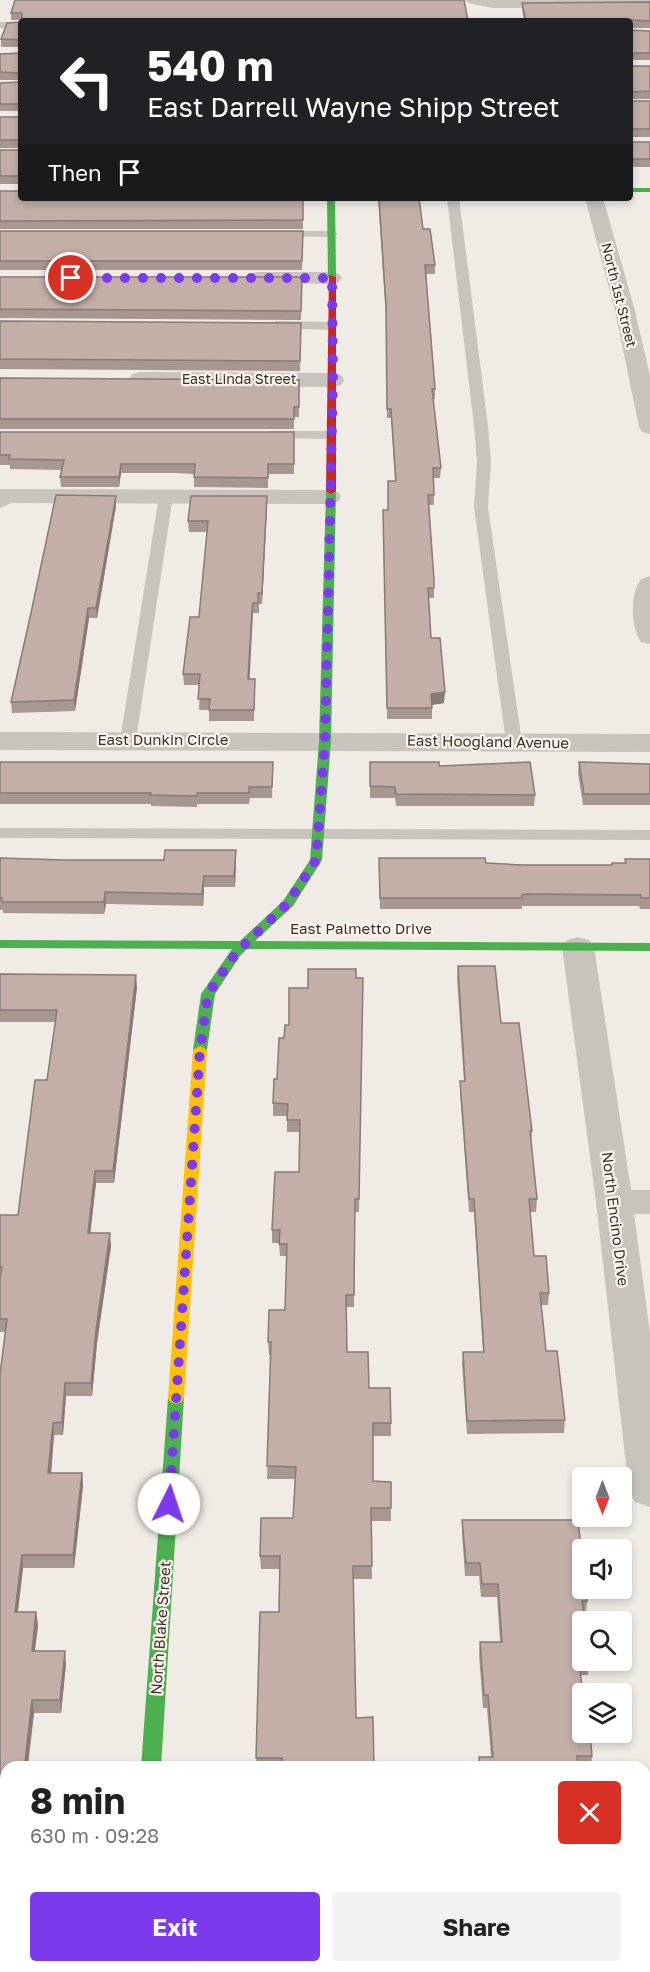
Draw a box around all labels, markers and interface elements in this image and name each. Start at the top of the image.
text: 540 m [147,40,273,90]
icon: left [48,42,126,120]
text: East Darrell Wayne Shipp Street [147,91,560,123]
icon: arrive [113,156,146,189]
text: Then [48,159,101,186]
street label: North 1st Street [598,241,641,349]
pin [45,252,96,303]
icon: arrive [54,261,87,294]
street label: East Linda Street [182,370,296,387]
street label: East Dunkin Circle [98,730,229,748]
street label: East Hoogland Avenue [407,731,570,751]
street label: East Palmetto Drive [290,919,432,937]
street label: North Encino Drive [599,1151,633,1287]
north arrow [572,1467,632,1527]
map controls [572,1467,632,1743]
position arrow [137,1472,201,1536]
button: sound [572,1539,632,1599]
street label: North Blake Street [146,1561,174,1695]
button: search [572,1611,632,1671]
button: layers [572,1683,632,1743]
text: 8 min [30,1779,125,1822]
button: close [558,1781,621,1844]
text: 630 m · 09:28 [30,1823,159,1847]
button: Exit [30,1892,320,1961]
button: Share [332,1892,621,1961]

